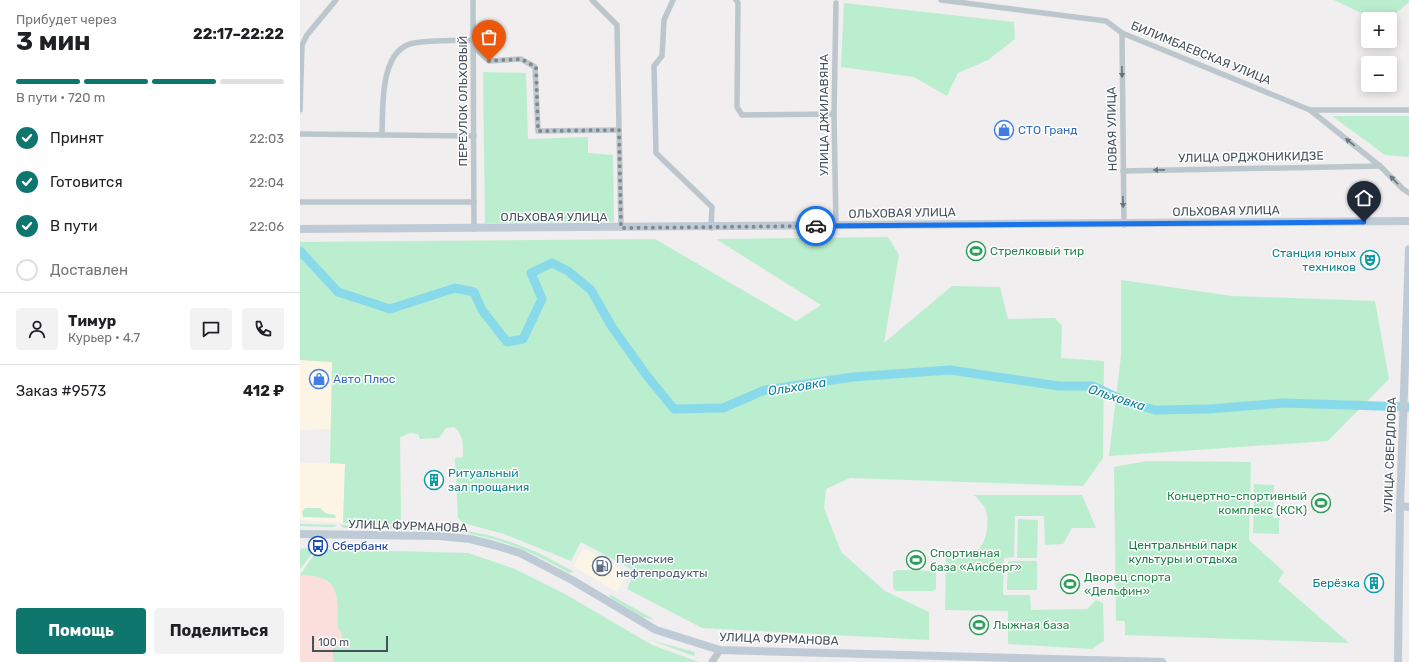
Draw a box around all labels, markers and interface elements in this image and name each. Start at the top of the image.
text: Прибудет через [16,12,117,27]
map controls [1361,12,1397,92]
button: + [1361,12,1397,48]
street label: БИЛИМБАЕВСКАЯ УЛИЦА [1129,18,1273,88]
pin [472,20,506,61]
text: 22:17–22:22 [193,25,284,43]
text: 3 мин [16,26,91,57]
icon: bag [478,26,500,48]
street label: ПЕРЕУЛОК ОЛЬХОВЫЙ [456,36,470,166]
street label: УЛИЦА ДЖИЛАВЯНА [817,54,831,176]
button: − [1361,56,1397,92]
one-way arrow [1119,66,1125,79]
street label: НОВАЯ УЛИЦА [1104,87,1120,171]
text: В пути · 720 m [16,90,105,105]
shop icon: СТО Гранд [993,119,1015,141]
place label: СТО Гранд [1018,123,1078,137]
icon: check [16,127,38,149]
text: Принят [50,129,104,147]
text: 22:03 [249,131,284,146]
one-way arrow [1344,137,1355,146]
street label: УЛИЦА ОРДЖОНИКИДЗЕ [1178,149,1324,165]
one-way arrow [1152,167,1165,173]
icon: check [16,171,38,193]
text: Готовится [50,173,123,191]
text: 22:04 [249,175,284,190]
one-way arrow [1389,175,1399,185]
pin [1347,181,1381,222]
icon: home [1353,187,1375,209]
one-way arrow [1120,196,1126,209]
street label: ОЛЬХОВАЯ УЛИЦА [1172,203,1280,219]
street label: ОЛЬХОВАЯ УЛИЦА [848,205,956,221]
courier [796,206,836,246]
street label: ОЛЬХОВАЯ УЛИЦА [500,210,608,224]
icon: check [16,215,38,237]
icon: car [805,215,827,237]
text: В пути [50,217,98,235]
text: 22:06 [249,219,284,234]
sports icon: Стрелковый тир [965,240,987,262]
place label: Стрелковый тир [990,244,1084,258]
place label: Станция юных техников [1272,246,1357,274]
theatre icon: Станция юных техников [1359,249,1381,271]
text: Доставлен [50,261,128,279]
button: person [16,308,58,350]
button: chat [190,308,232,350]
button: phone [242,308,284,350]
text: Тимур [68,312,116,330]
text: Курьер · 4.7 [68,330,140,345]
shop icon: Авто Плюс [308,368,330,390]
place label: Авто Плюс [333,372,396,386]
water label: Ольховка [767,374,828,399]
water label: Ольховка [1086,381,1148,414]
text: Заказ #9573 [16,382,106,400]
text: 412 ₽ [243,382,284,400]
street label: УЛИЦА СВЕРДЛОВА [1381,397,1399,513]
place label: Ритуальный зал прощания [448,466,529,494]
building icon: Ритуальный зал прощания [423,469,445,491]
place label: Концертно-спортивный комплекс (КСК) [1167,489,1307,517]
sports icon: Концертно-спортивный комплекс (КСК) [1310,492,1332,514]
street label: УЛИЦА ФУРМАНОВА [348,517,468,535]
bus stop icon: Сбербанк [307,535,329,557]
park label: Центральный парк культуры и отдыха [1128,538,1238,566]
place label: Сбербанк [332,539,389,553]
place label: Спортивная база «Айсберг» [930,546,1022,574]
sports icon: Спортивная база «Айсберг» [905,549,927,571]
place label: Пермские нефтепродукты [616,552,708,580]
fuel station icon: Пермские нефтепродукты [591,555,613,577]
place label: Дворец спорта «Дельфин» [1084,570,1171,598]
building icon: Берёзка [1363,572,1385,594]
sports icon: Дворец спорта «Дельфин» [1059,573,1081,595]
place label: Берёзка [1313,576,1360,590]
button: Помощь [16,608,146,654]
button: Поделиться [154,608,284,654]
sports icon: Лыжная база [968,614,990,636]
place label: Лыжная база [993,618,1069,632]
street label: УЛИЦА ФУРМАНОВА [719,630,839,648]
scale bar [312,634,388,653]
text: 100 m [318,636,349,649]

